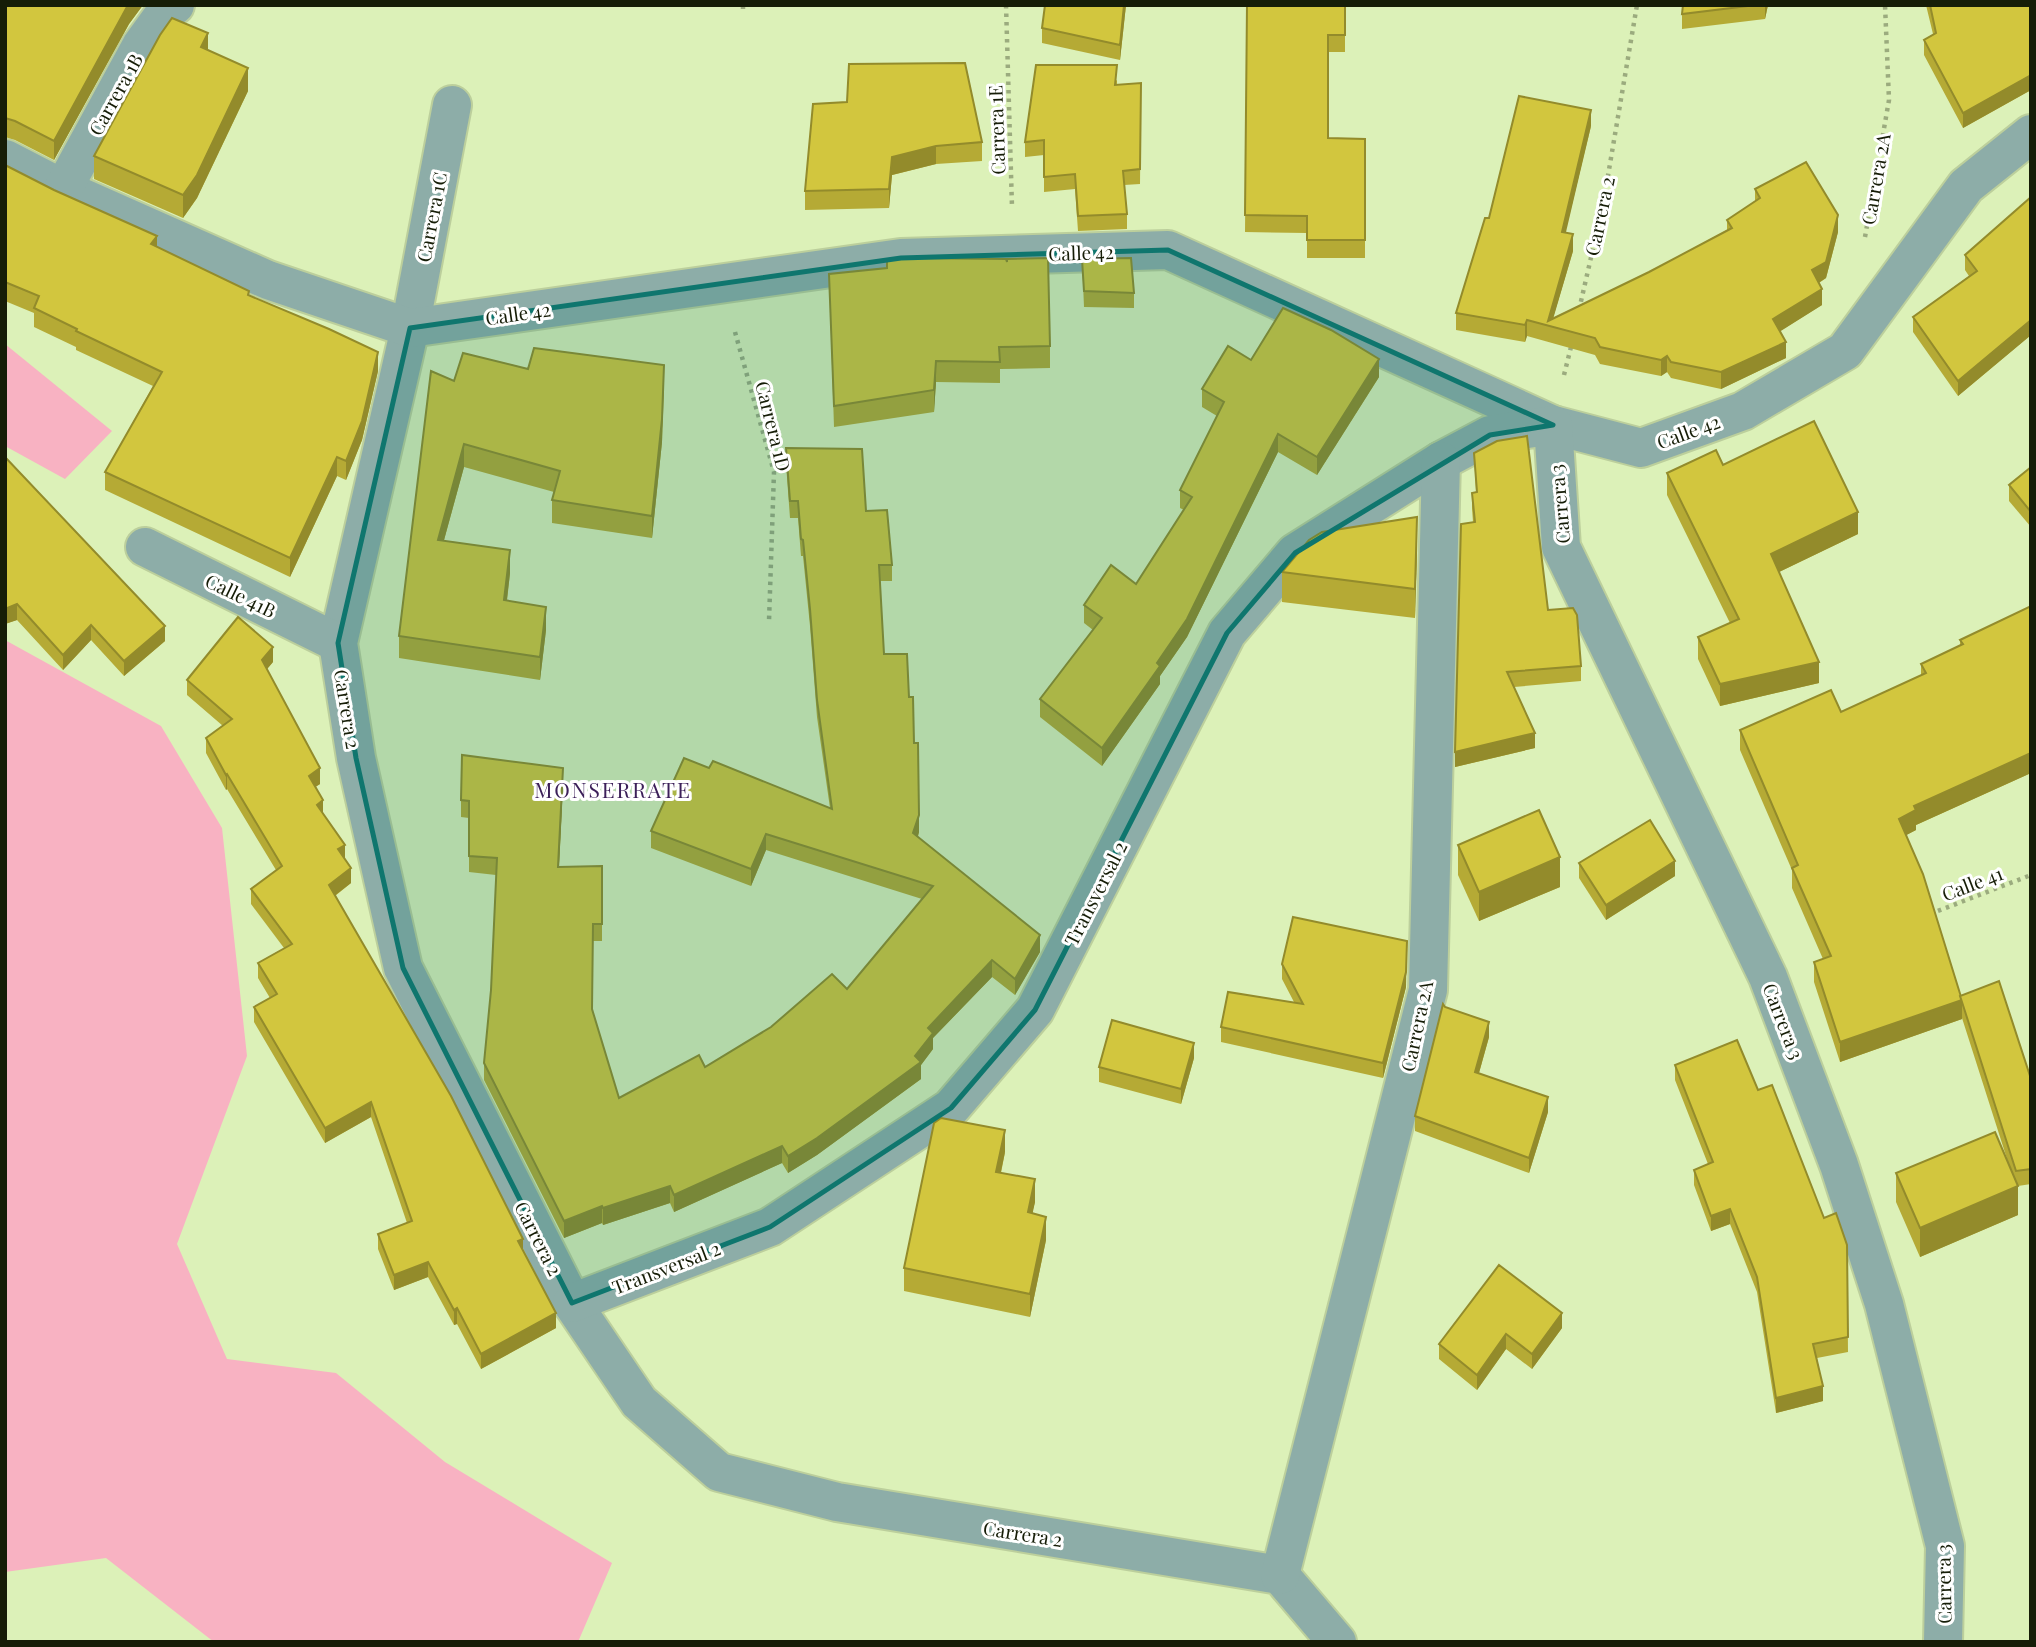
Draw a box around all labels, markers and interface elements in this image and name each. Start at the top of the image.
street label: Carrera 1B [82,48,148,140]
street label: Carrera 1E [981,85,1011,175]
street label: Carrera 2A [1854,130,1896,227]
street label: Carrera 1C [410,170,452,264]
street label: Carrera 2 [1578,174,1620,258]
street label: Calle 42 [1048,238,1114,266]
street label: Calle 42 [484,296,552,330]
street label: Carrera 1D [750,378,798,474]
street label: Calle 42 [1653,408,1723,454]
street label: Carrera 3 [1543,463,1575,545]
street label: Calle 41B [201,567,281,623]
street label: Carrera 2 [329,667,367,751]
district label: MONSERRATE [534,775,692,803]
street label: Transversal 2 [1058,836,1132,950]
street label: Calle 41 [1938,859,2006,907]
street label: Carrera 2A [1394,977,1439,1074]
street label: Carrera 3 [1758,979,1810,1063]
street label: Carrera 2 [509,1196,569,1280]
street label: Transversal 2 [608,1234,724,1300]
street label: Carrera 2 [981,1514,1065,1552]
street label: Carrera 3 [1929,1544,1957,1624]

